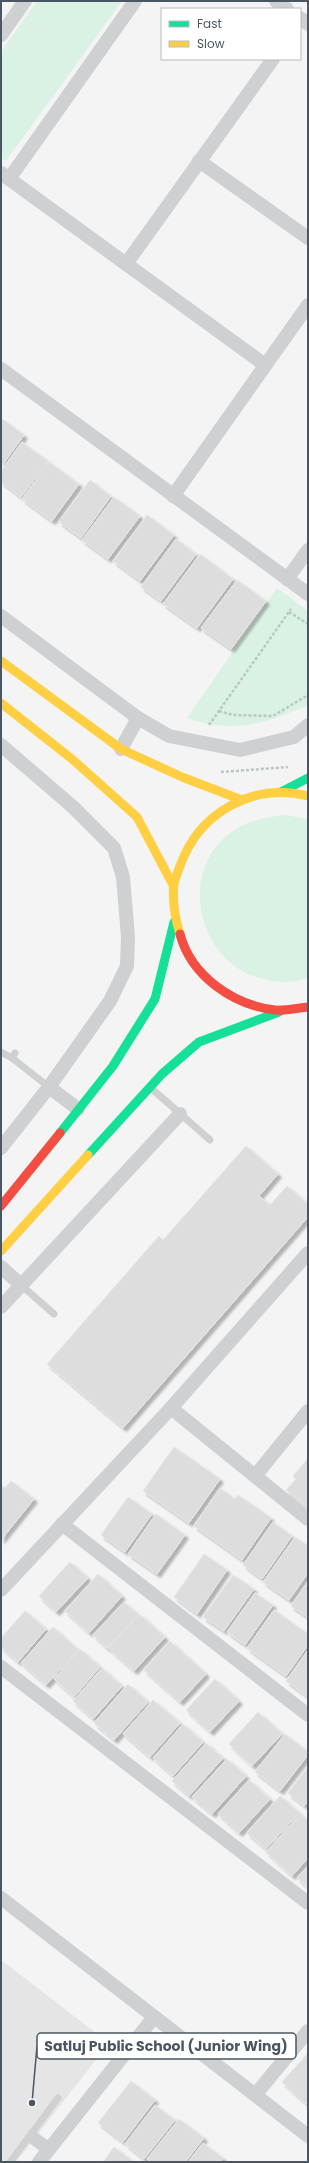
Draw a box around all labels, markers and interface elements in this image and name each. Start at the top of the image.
legend [161,8,301,60]
text: Fast [197,15,222,32]
text: Slow [197,35,225,52]
callout: Satluj Public School (Junior Wing) [37,2033,296,2059]
text: Satluj Public School (Junior Wing) [44,2036,288,2056]

